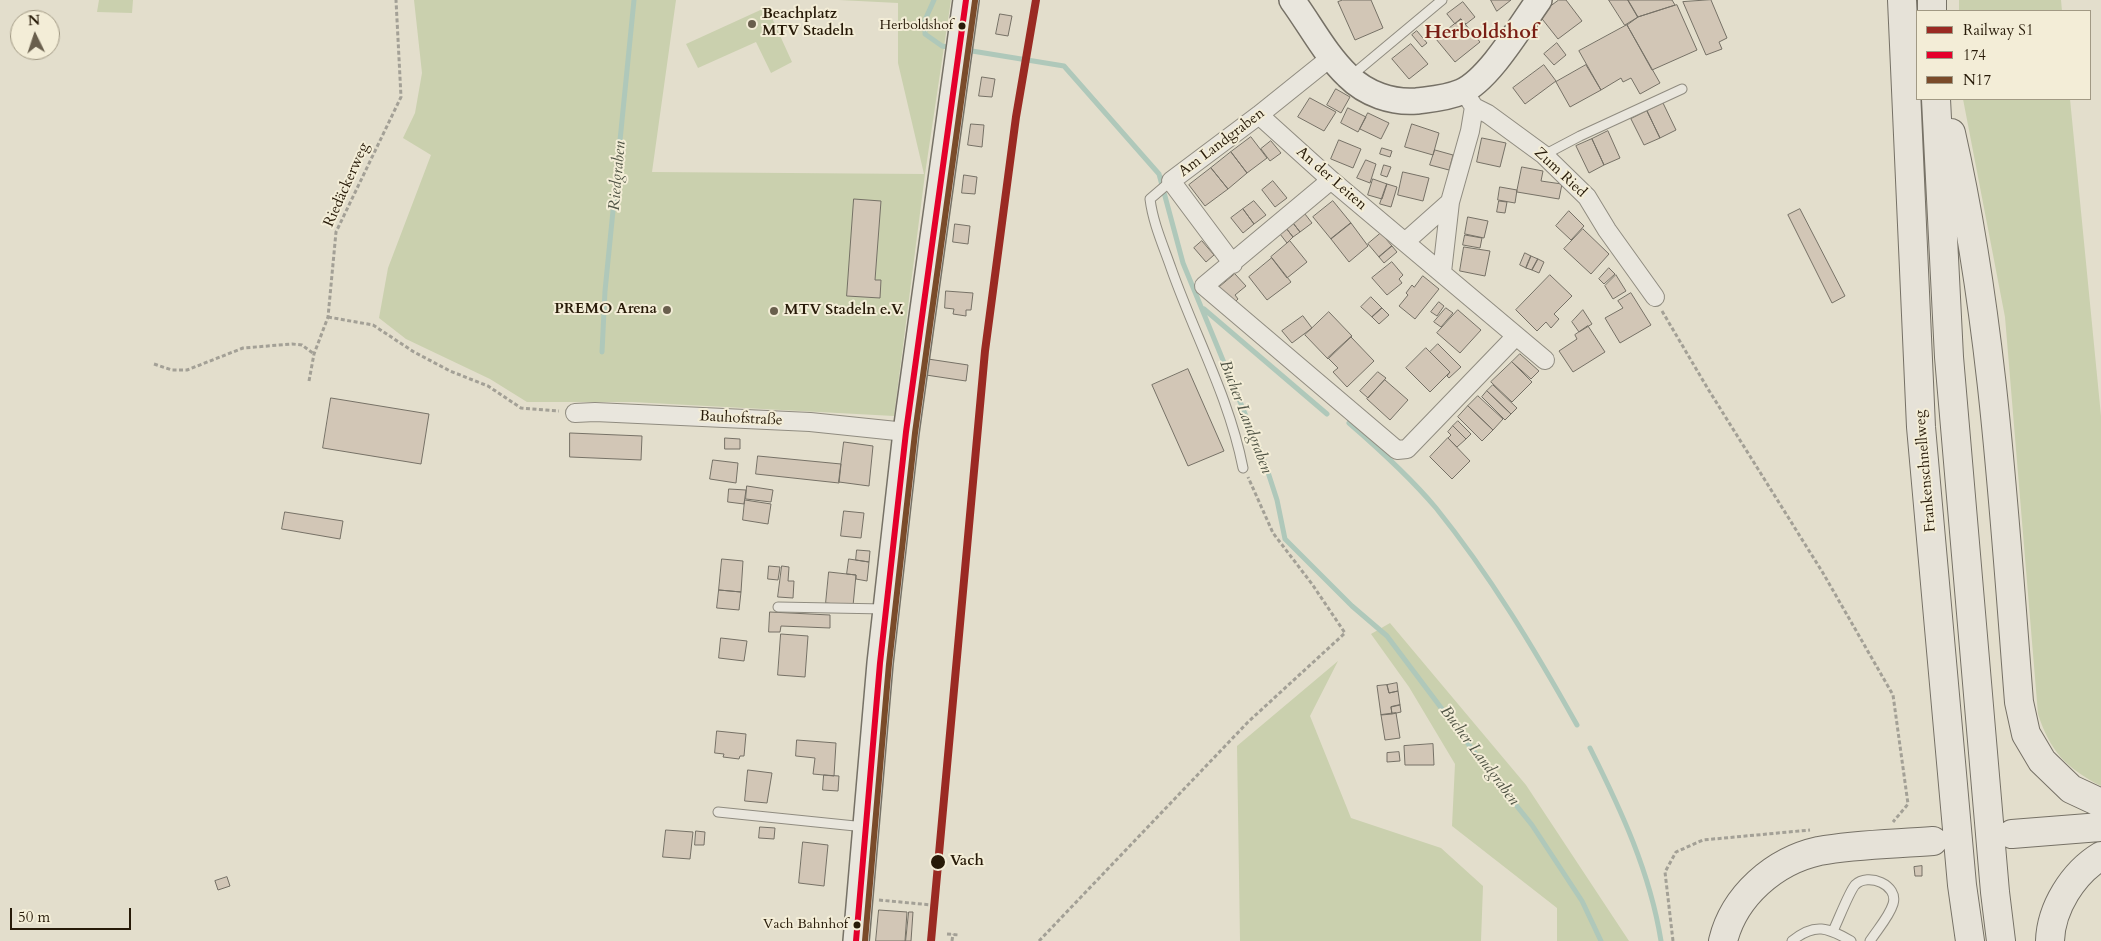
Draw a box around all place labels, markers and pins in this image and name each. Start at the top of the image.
place label: Beachplatz MTV Stadeln [762,6,854,41]
marker: Beachplatz MTV Stadeln [746,18,758,30]
place label: Herboldshof [880,18,953,34]
marker: Herboldshof [957,21,967,31]
place label: PREMO Arena [554,301,657,319]
place label: MTV Stadeln e.V. [784,302,904,320]
marker: PREMO Arena [661,304,673,316]
marker: MTV Stadeln e.V. [768,305,780,317]
marker: Vach [929,853,947,871]
place label: Vach [950,853,984,871]
place label: Vach Bahnhof [763,917,848,933]
marker: Vach Bahnhof [852,920,862,930]

